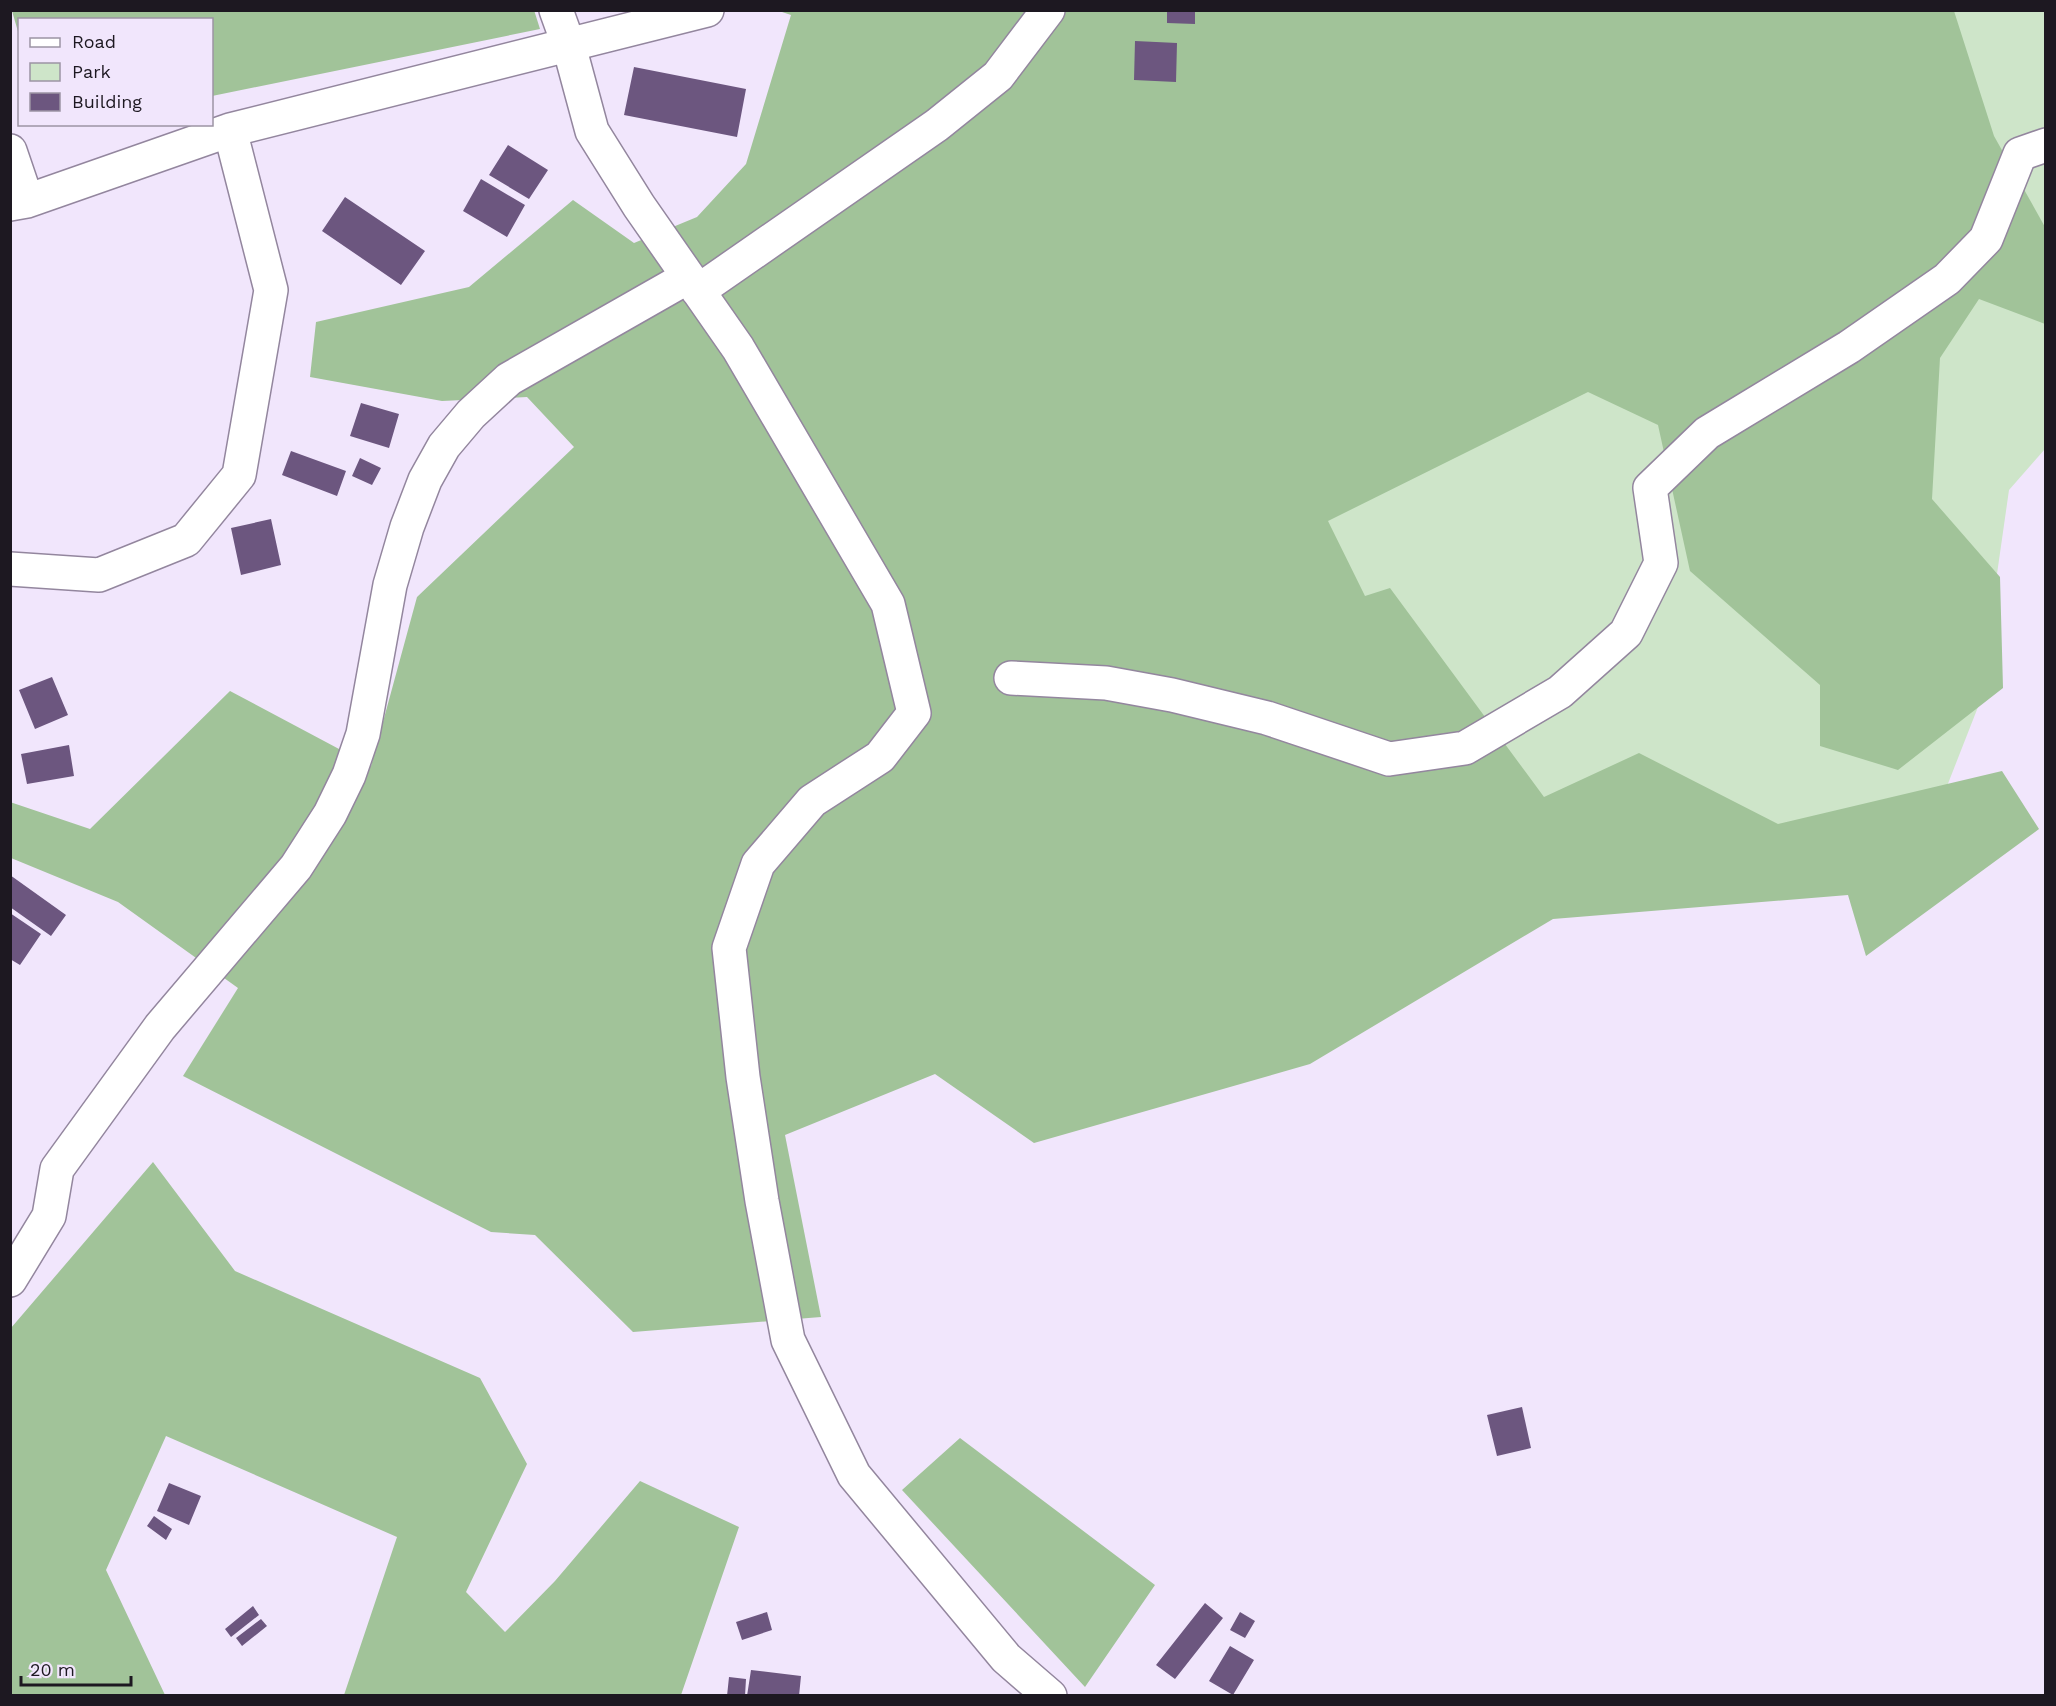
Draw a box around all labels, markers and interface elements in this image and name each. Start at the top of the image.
legend [18,18,213,126]
text: Road [72,31,116,52]
text: Park [72,61,111,82]
text: Building [72,91,142,112]
scale bar [21,1649,130,1687]
text: 20 m [30,1659,75,1680]

